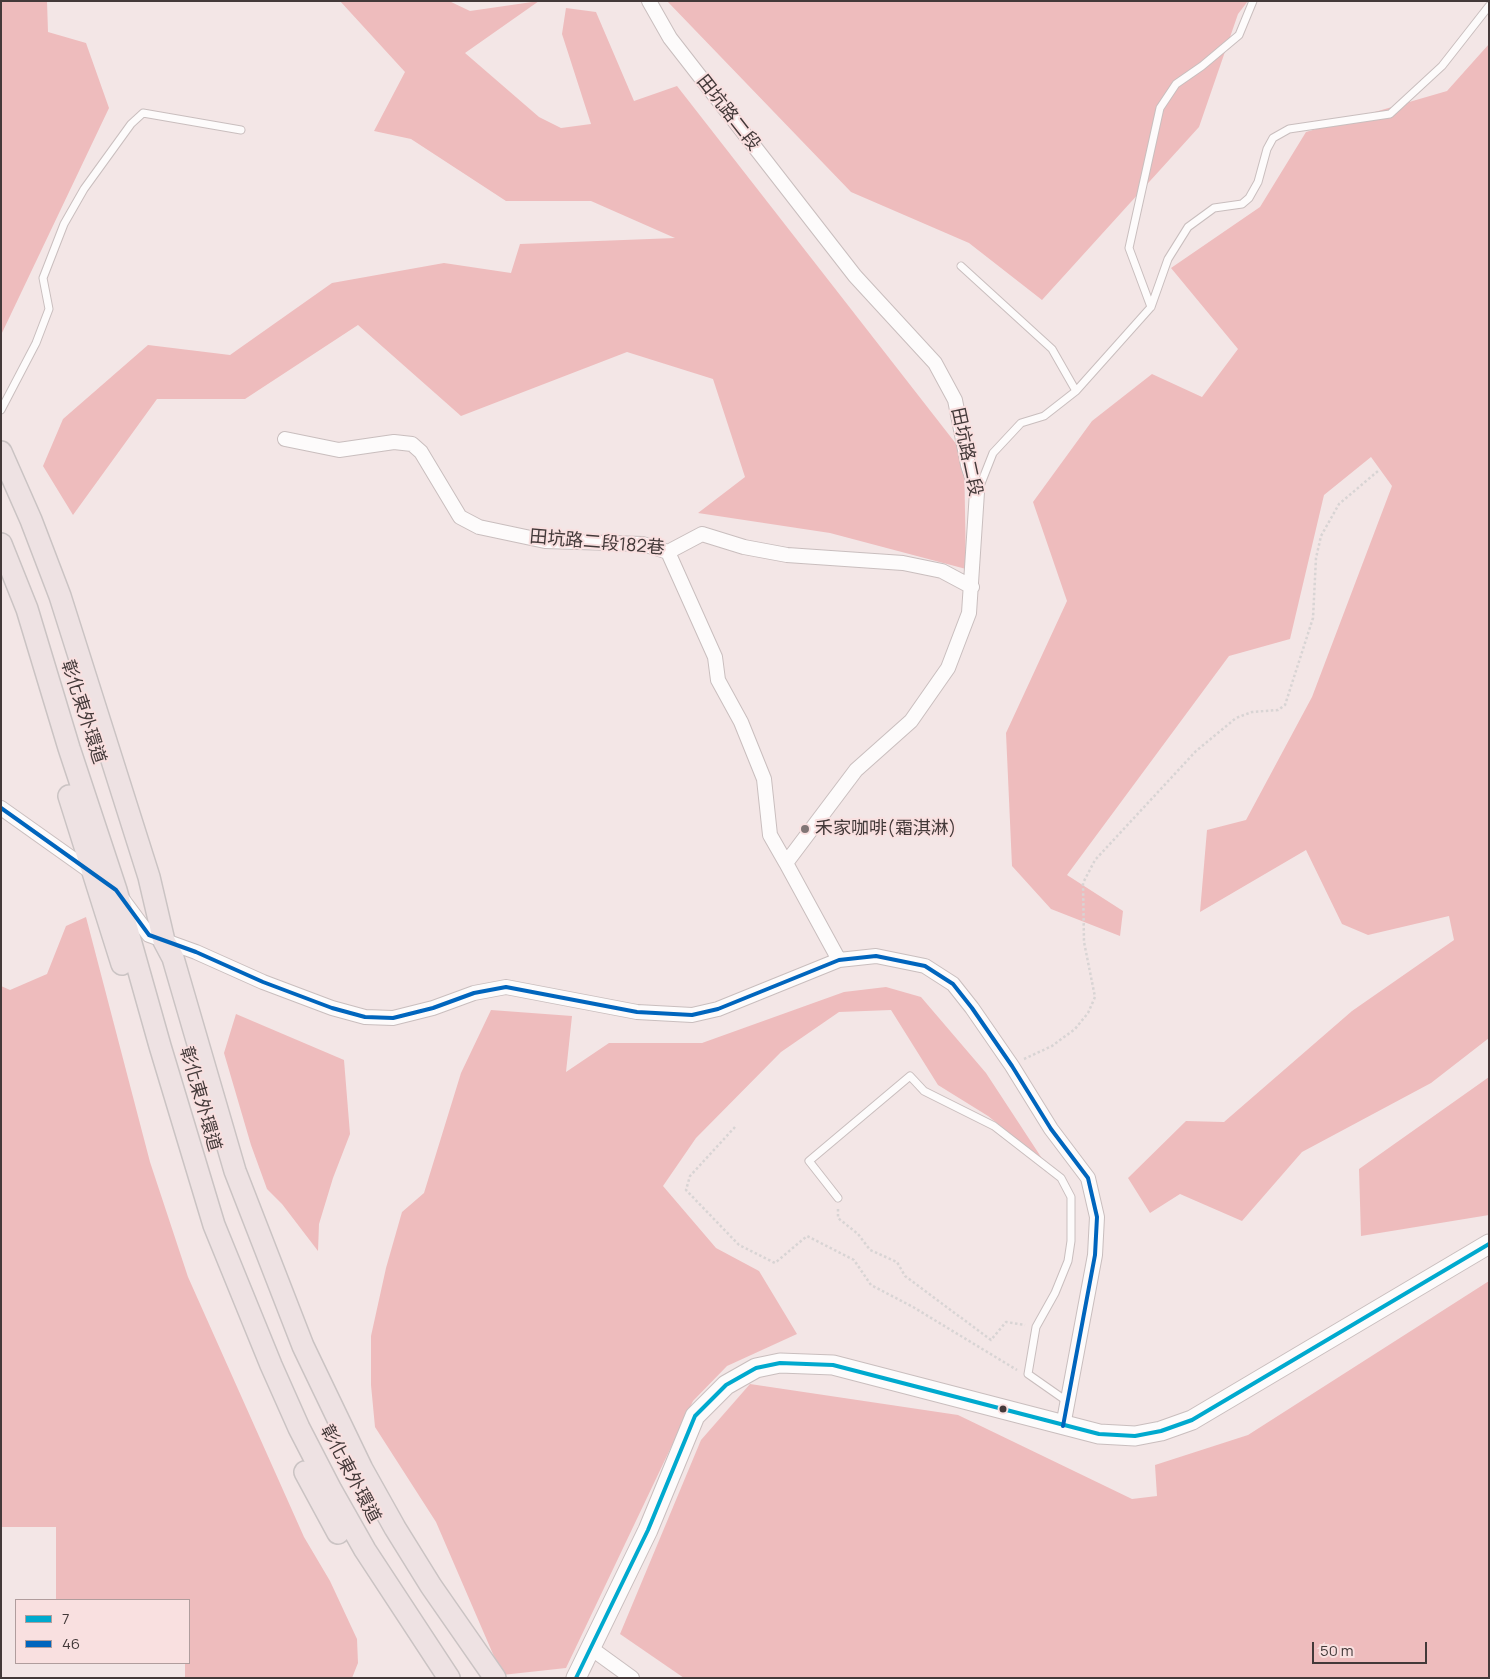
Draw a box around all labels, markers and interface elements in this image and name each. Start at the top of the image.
street label: 田坑路二段 [692,71,764,155]
street label: 田坑路二段 [946,406,986,498]
street label: 田坑路二段182巷 [528,526,666,560]
street label: 彰化東外環道 [56,657,110,767]
place label: 禾家咖啡(霜淇淋) [815,818,956,840]
marker: 禾家咖啡(霜淇淋) [799,823,811,835]
street label: 彰化東外環道 [175,1044,225,1154]
unlabelled marker [998,1404,1008,1414]
street label: 彰化東外環道 [315,1421,385,1527]
legend [15,1599,190,1664]
text: 7 [62,1608,70,1629]
scale bar [1315,1632,1430,1664]
text: 46 [62,1633,80,1654]
text: 50 m [1320,1640,1354,1661]

